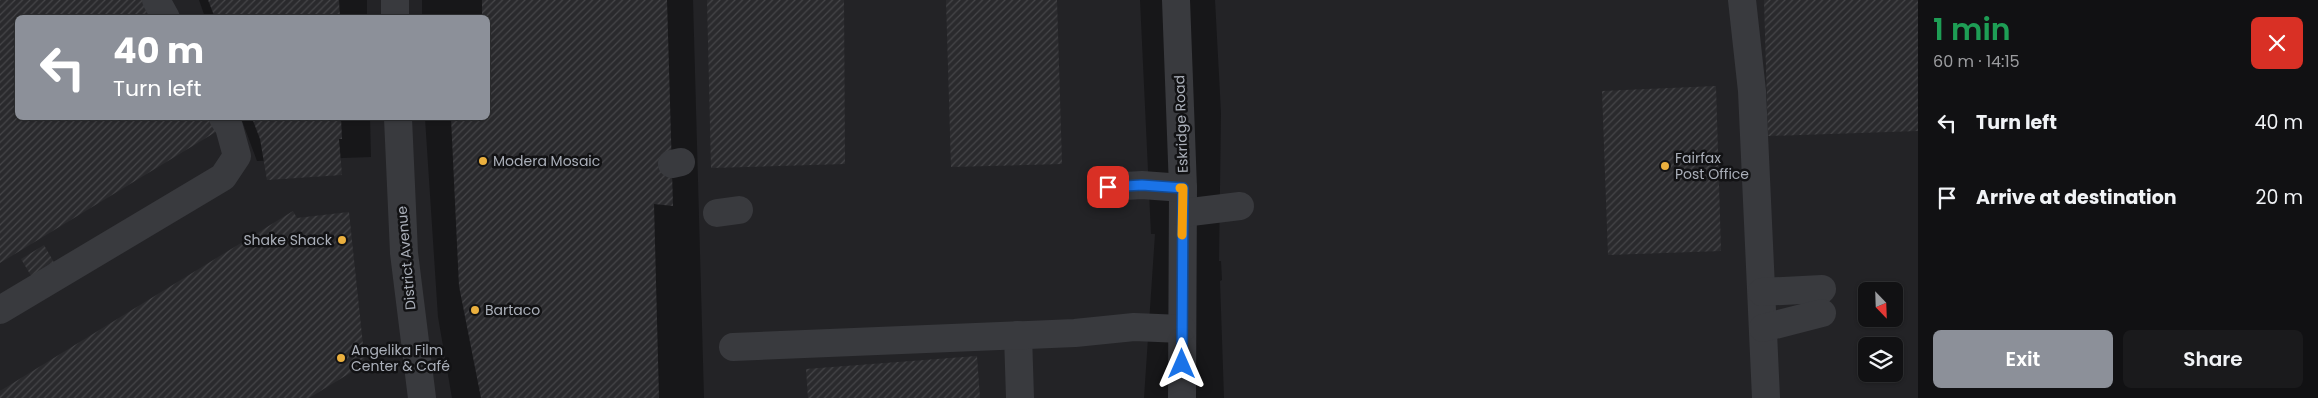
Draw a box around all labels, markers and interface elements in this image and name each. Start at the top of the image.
text: 1 min [1933,8,2011,51]
button: close [2251,17,2303,69]
text: 40 m [113,26,204,75]
icon: left [30,35,95,100]
text: 60 m · 14:15 [1933,50,2020,73]
text: Turn left [113,73,201,104]
street label: Eskridge Road [1169,75,1193,173]
icon: left [1933,109,1961,137]
text: Turn left [1976,109,2057,136]
text: 40 m [2254,109,2303,136]
place label: Fairfax Post Office [1675,148,1749,184]
place label: Modera Mosaic [493,151,600,171]
marker: Modera Mosaic [477,155,489,167]
marker: Fairfax Post Office [1659,160,1671,172]
pin [1087,166,1129,208]
icon: arrive [1094,173,1122,201]
icon: arrive [1933,184,1961,212]
text: Arrive at destination [1976,184,2177,211]
text: 20 m [2255,184,2303,211]
street label: District Avenue [391,205,421,311]
place label: Shake Shack [243,230,333,250]
marker: Shake Shack [336,234,348,246]
north arrow [1858,282,1902,328]
map controls [1858,282,1903,382]
place label: Bartaco [485,300,540,320]
marker: Bartaco [469,304,481,316]
button: Exit [1933,330,2113,388]
button: Share [2123,330,2303,388]
position arrow [1155,337,1207,389]
button: layers [1858,337,1903,382]
place label: Angelika Film Center & Café [351,340,450,376]
marker: Angelika Film Center & Café [335,352,347,364]

